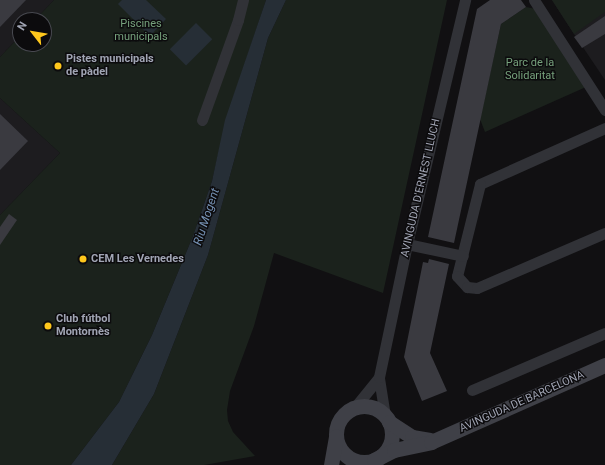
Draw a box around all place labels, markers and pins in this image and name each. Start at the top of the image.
place label: Pistes municipals de pàdel [66,53,154,79]
marker: Pistes municipals de pàdel [53,61,63,71]
place label: CEM Les Vernedes [91,252,184,266]
marker: CEM Les Vernedes [78,254,88,264]
place label: Club fútbol Montornès [56,313,110,339]
marker: Club fútbol Montornès [43,321,53,331]

